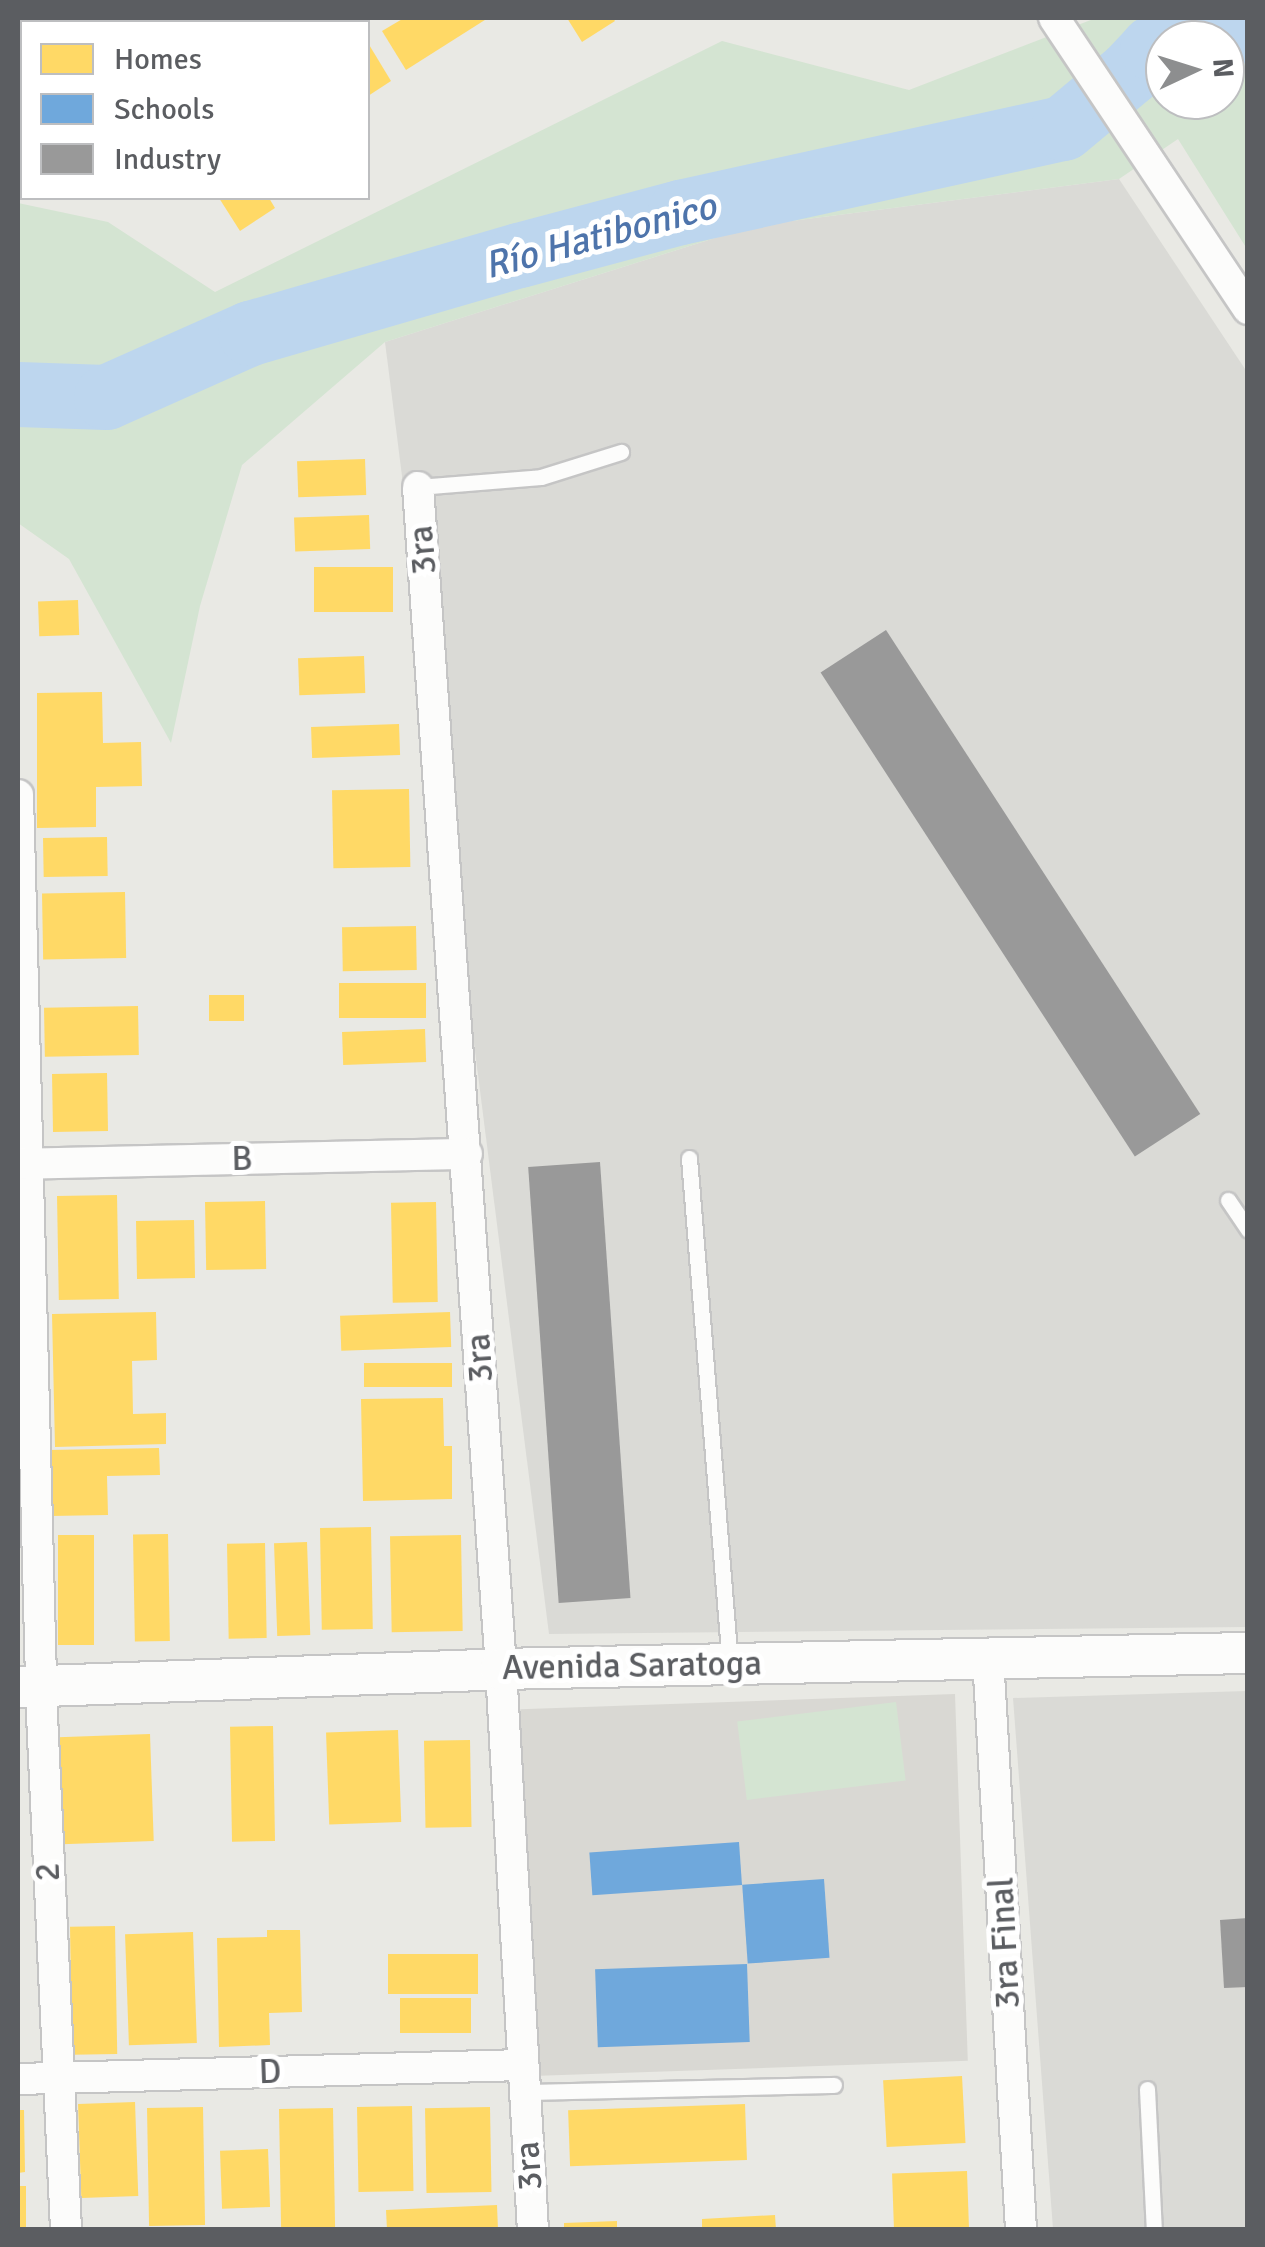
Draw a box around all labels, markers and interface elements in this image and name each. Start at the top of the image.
legend [20,20,370,200]
north arrow [1145,20,1245,120]
text: Homes [114,41,202,78]
text: N [1205,57,1241,79]
text: Schools [114,91,214,128]
text: Industry [114,141,221,178]
water label: Río Hatibonico [479,183,721,289]
street label: 3ra [400,524,446,576]
street label: B [231,1138,253,1180]
street label: 3ra [457,1332,503,1384]
street label: Avenida Saratoga [502,1643,762,1689]
street label: 2 [27,1862,69,1882]
street label: 3ra Final [981,1876,1029,2010]
street label: D [258,2051,282,2093]
street label: 3ra [506,2140,552,2192]

